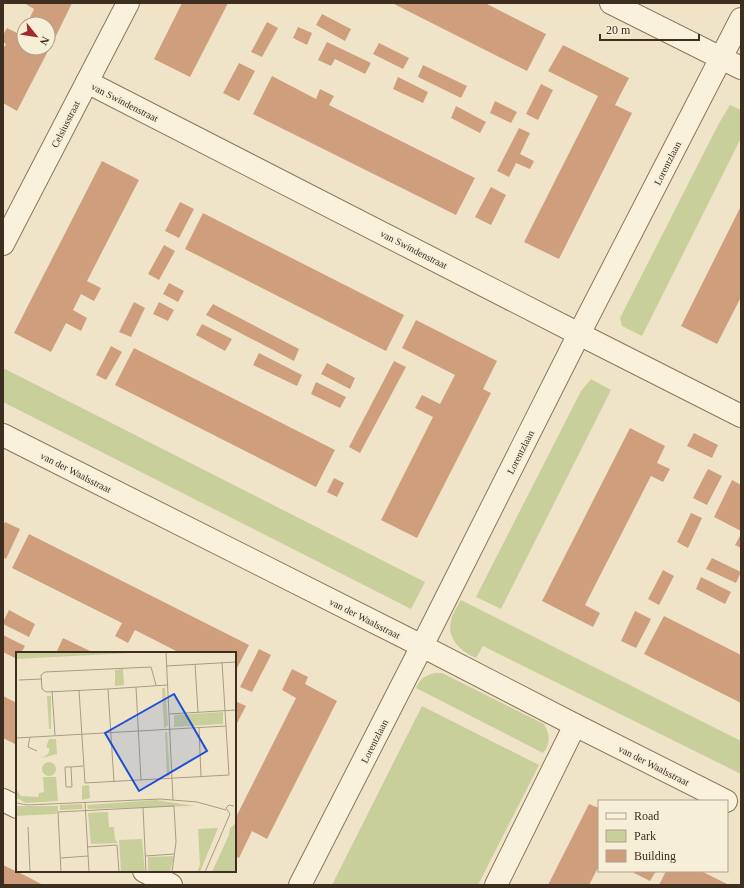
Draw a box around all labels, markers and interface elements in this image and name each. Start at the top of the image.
north arrow [16,16,56,56]
scale bar [600,16,699,42]
text: 20 m [606,23,631,37]
text: N [37,35,52,47]
street label: van Swindenstraat [89,81,160,124]
street label: Celsiusstraat [49,99,82,149]
street label: Lorentzlaan [652,139,683,187]
street label: van Swindenstraat [378,228,449,271]
street label: Lorentzlaan [505,428,536,476]
street label: van der Waalsstraat [39,450,113,495]
street label: van der Waalsstraat [328,596,402,641]
inset map [16,652,236,872]
street label: Lorentzlaan [359,717,390,765]
street label: van der Waalsstraat [617,743,691,788]
legend [598,800,728,872]
text: Road [634,809,659,823]
text: Park [634,829,656,843]
text: Building [634,849,676,863]

